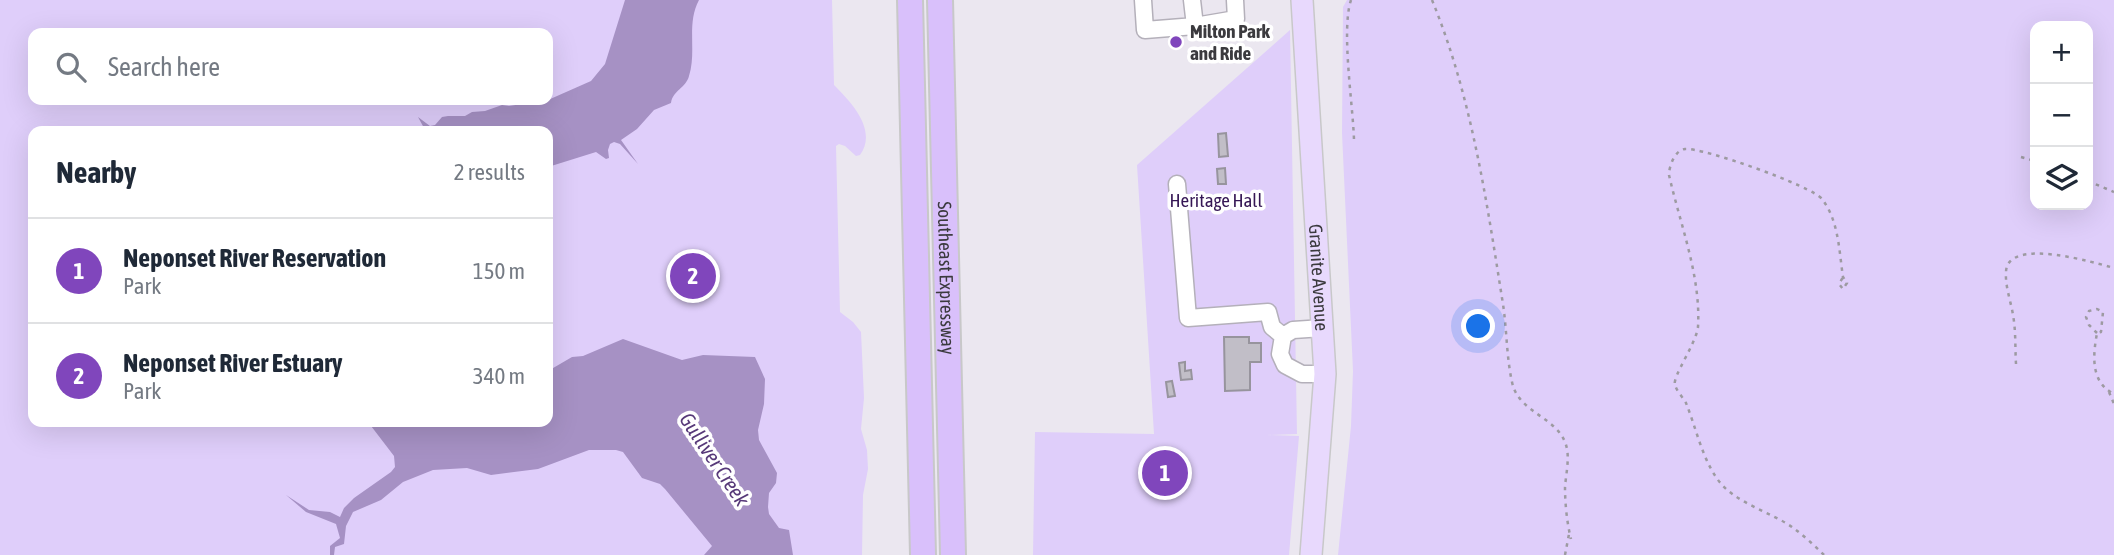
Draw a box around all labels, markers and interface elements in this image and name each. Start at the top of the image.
place label: Milton Park and Ride [1190,20,1271,64]
map controls [2030,21,2093,210]
button: + [2030,21,2093,84]
search box [28,28,553,105]
marker: Milton Park and Ride [1168,34,1184,50]
icon: search [52,48,90,86]
text: Search here [108,52,220,82]
button: − [2030,84,2093,147]
button: layers [2030,147,2093,210]
text: Nearby [56,155,136,189]
text: 2 results [454,159,525,185]
park label: Heritage Hall [1170,189,1262,211]
street label: Southeast Expressway [934,201,959,355]
street label: Granite Avenue [1305,223,1333,332]
text: Neponset River Reservation [123,243,386,273]
pin: 2 [670,250,716,302]
text: 1 [74,258,84,284]
text: 150 m [473,258,525,284]
text: Park [123,273,161,299]
your location [1461,309,1495,343]
text: Neponset River Estuary [123,348,343,378]
text: 2 [74,363,84,389]
text: 340 m [473,363,525,389]
text: Park [123,378,161,404]
water label: Gulliver Creek [675,408,755,511]
pin: 1 [1142,447,1188,499]

